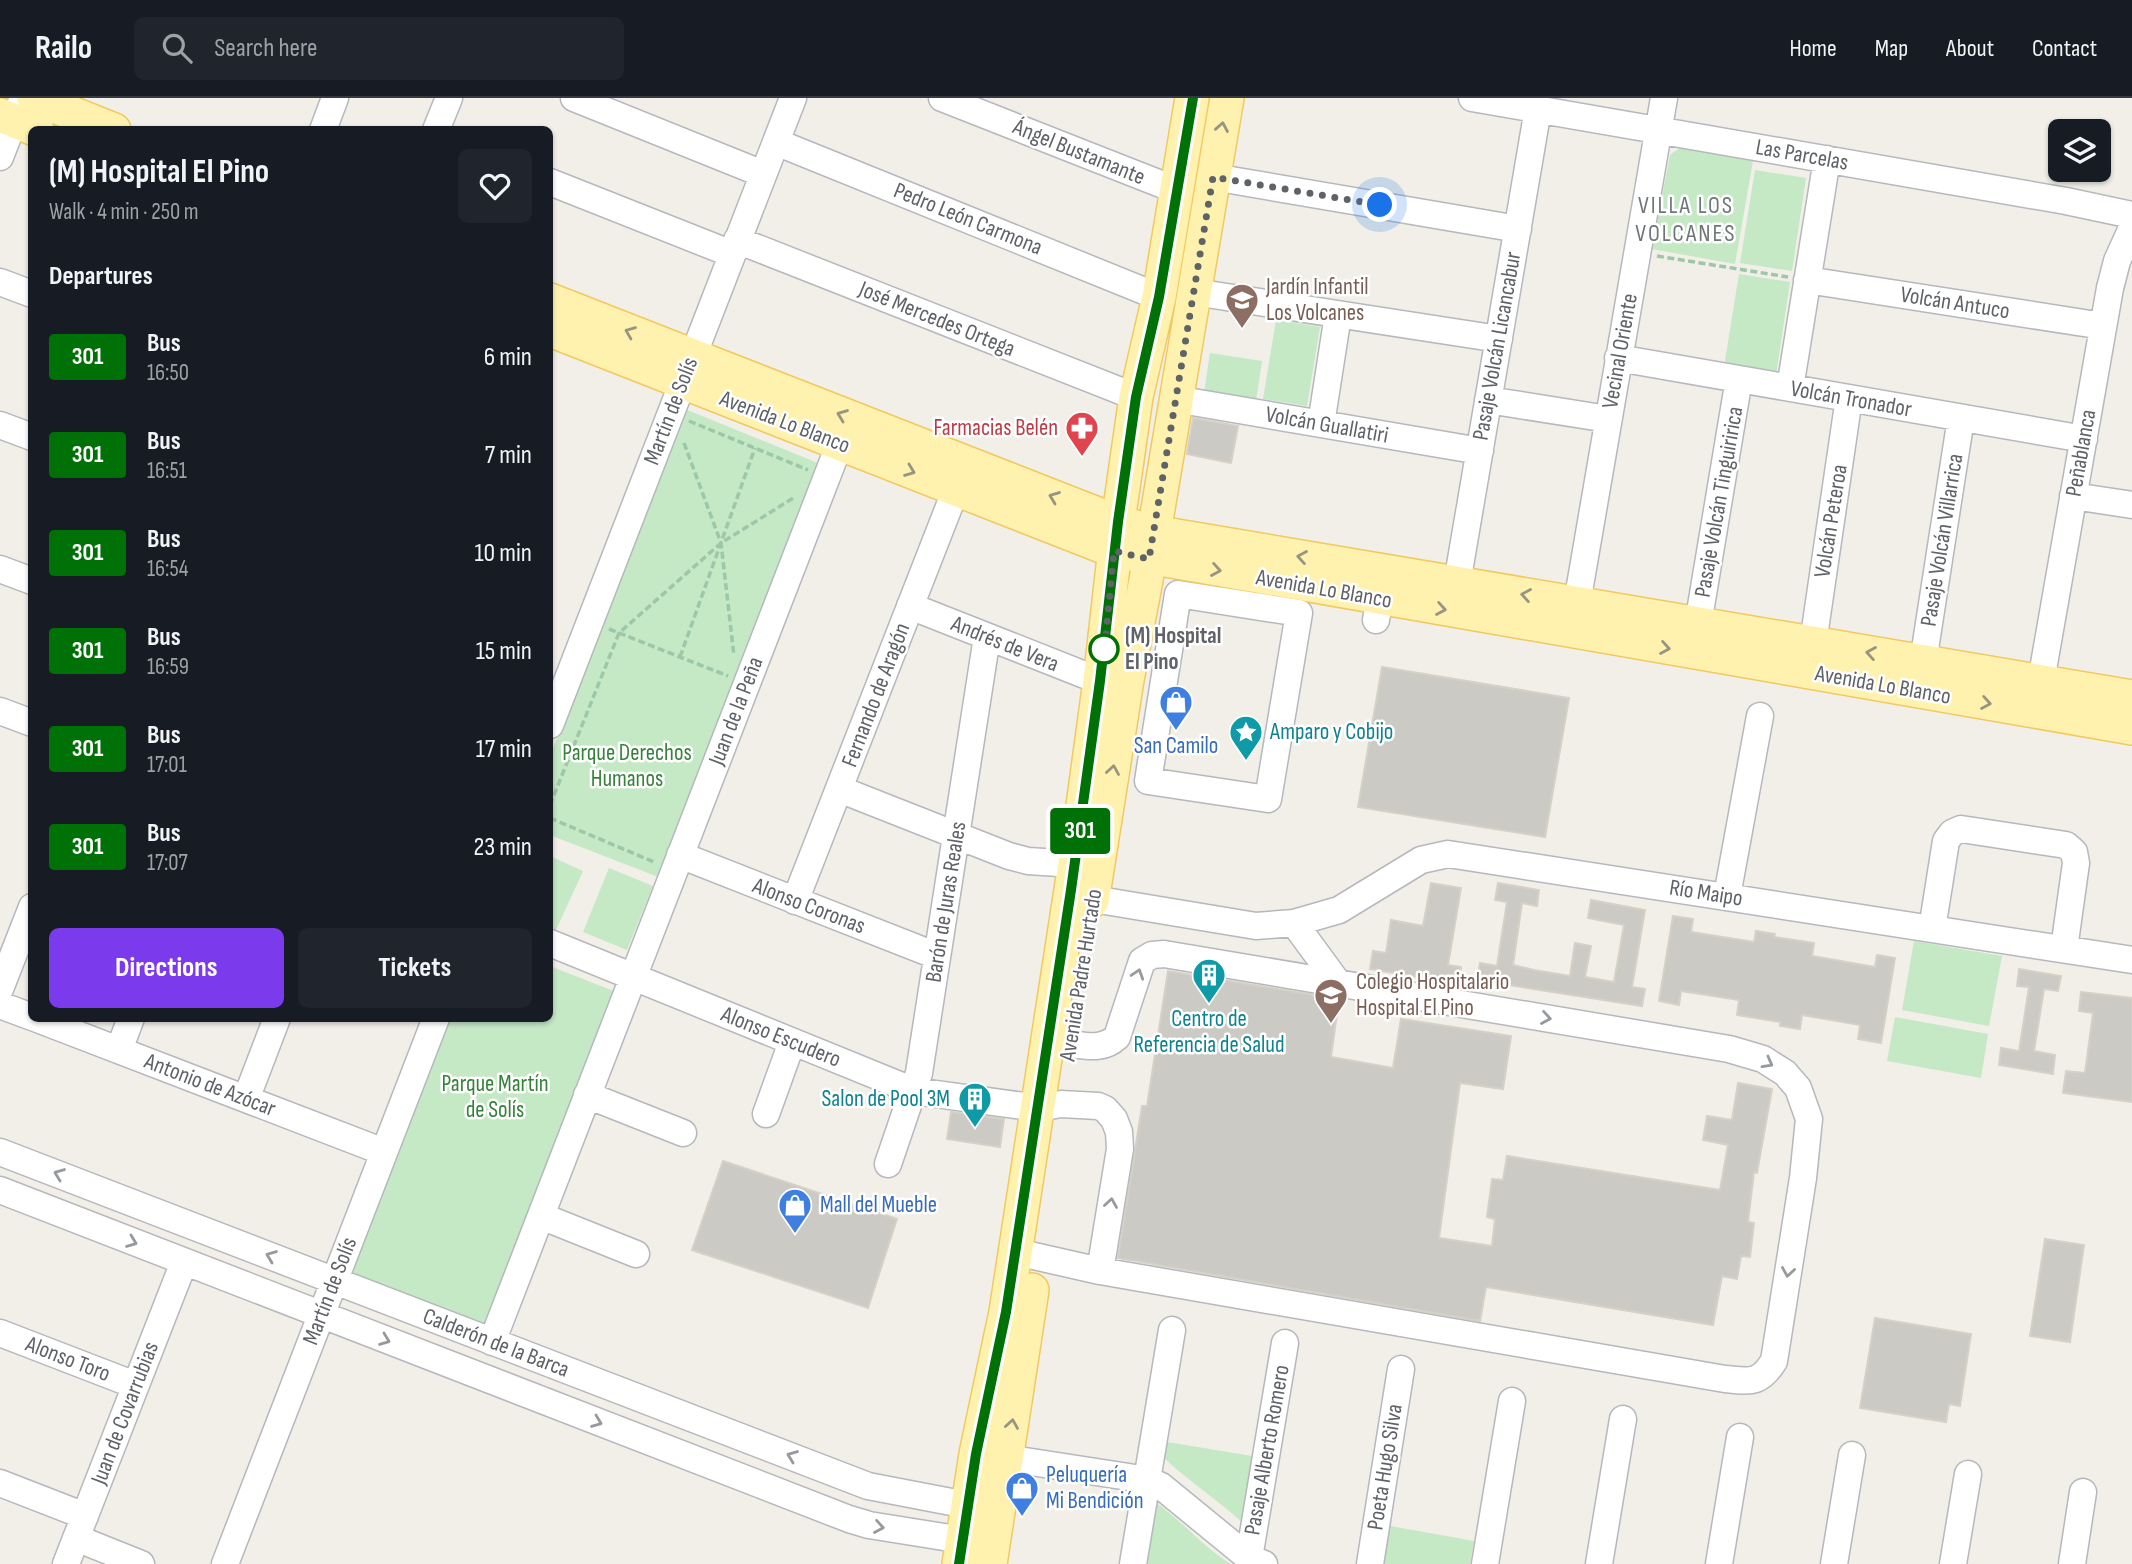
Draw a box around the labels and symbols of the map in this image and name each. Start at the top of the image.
street label: Ángel Bustamante [1008,112,1149,191]
one-way arrow [1214,121,1229,133]
street label: Las Parcelas [1754,133,1850,177]
street label: Pedro León Carmona [890,176,1046,262]
your location [1362,187,1397,222]
district label: VILLA LOS VOLCANES [1635,191,1737,248]
street label: Pasaje Volcán Licancabur [1467,249,1527,442]
place label: Jardín Infantil Los Volcanes [1265,273,1369,327]
street label: José Mercedes Ortega [854,275,1019,363]
school or university icon: Jardín Infantil Los Volcanes [1223,281,1261,330]
street label: Volcán Antuco [1898,281,2012,325]
street label: Vecinal Oriente [1596,291,1644,411]
one-way arrow [625,326,637,340]
street label: Martín de Solís [638,353,704,469]
street label: Volcán Tronador [1788,375,1914,423]
street label: Avenida Lo Blanco [715,384,854,460]
street label: Volcán Guallatiri [1263,400,1391,450]
street label: Pasaje Volcán Tinguiririca [1688,405,1750,599]
street label: Peñablanca [2060,407,2102,499]
one-way arrow [836,409,848,423]
pharmacy icon: Farmacias Belén [1063,409,1101,458]
place label: Farmacias Belén [934,414,1058,442]
street label: Pasaje Volcán Villarrica [1915,452,1969,628]
one-way arrow [903,462,915,476]
street label: Volcán Peteroa [1808,462,1854,580]
one-way arrow [1048,492,1060,506]
one-way arrow [1296,550,1308,565]
one-way arrow [1210,562,1222,577]
street label: Avenida Lo Blanco [1253,563,1394,615]
one-way arrow [1520,588,1532,603]
one-way arrow [1435,601,1447,616]
street label: Andrés de Vera [946,609,1063,678]
street label: Fernando de Aragón [836,619,916,771]
place label: (M) Hospital El Pino [1125,622,1221,676]
marker: (M) Hospital El Pino [1089,634,1119,664]
one-way arrow [1659,640,1671,655]
one-way arrow [1865,646,1877,661]
street label: Juan de la Peña [702,653,769,770]
street label: Avenida Lo Blanco [1812,659,1953,711]
shop icon: San Camilo [1157,683,1195,732]
one-way arrow [1980,695,1991,710]
place icon: Amparo y Cobijo [1227,713,1265,762]
place label: Amparo y Cobijo [1269,718,1393,746]
place label: San Camilo [1134,732,1218,760]
park label: Parque Derechos Humanos [562,739,692,793]
one-way arrow [1105,765,1120,776]
line badge: 301 [1040,808,1120,854]
street label: Barón de Juras Reales [919,820,973,984]
street label: Alonso Coronas [748,871,869,940]
street label: Río Maipo [1667,873,1745,913]
street label: Avenida Padre Hurtado [1053,887,1108,1064]
building icon: Centro de Referencia de Salud [1190,956,1228,1005]
one-way arrow [1130,968,1145,980]
place label: Colegio Hospitalario Hospital El Pino [1356,968,1509,1022]
school or university icon: Colegio Hospitalario Hospital El Pino [1312,976,1350,1025]
street label: Alonso Escudero [716,1000,845,1074]
place label: Centro de Referencia de Salud [1134,1005,1284,1059]
one-way arrow [1540,1010,1552,1025]
street label: Antonio de Azócar [139,1047,280,1123]
one-way arrow [1761,1055,1773,1068]
park label: Parque Martín de Solís [441,1070,549,1124]
building icon: Salon de Pool 3M [956,1080,994,1129]
place label: Salon de Pool 3M [821,1085,950,1113]
one-way arrow [53,1169,65,1183]
shop icon: Mall del Mueble [776,1186,814,1235]
place label: Mall del Mueble [820,1191,937,1219]
one-way arrow [1103,1197,1118,1209]
one-way arrow [125,1233,137,1247]
street label: Martín de Solís [297,1233,363,1349]
one-way arrow [265,1251,277,1265]
one-way arrow [1781,1266,1796,1278]
street label: Calderón de la Barca [419,1302,573,1384]
street label: Alonso Toro [21,1330,114,1388]
one-way arrow [378,1332,390,1346]
street label: Juan de Covarrubias [85,1338,165,1489]
street label: Pasaje Alberto Romero [1238,1363,1296,1537]
street label: Poeta Hugo Silva [1361,1402,1409,1532]
one-way arrow [590,1414,603,1428]
one-way arrow [1004,1418,1019,1430]
one-way arrow [786,1451,798,1465]
place label: Peluquería Mi Bendición [1046,1461,1144,1515]
shop icon: Peluquería Mi Bendición [1003,1469,1041,1518]
one-way arrow [873,1518,885,1533]

